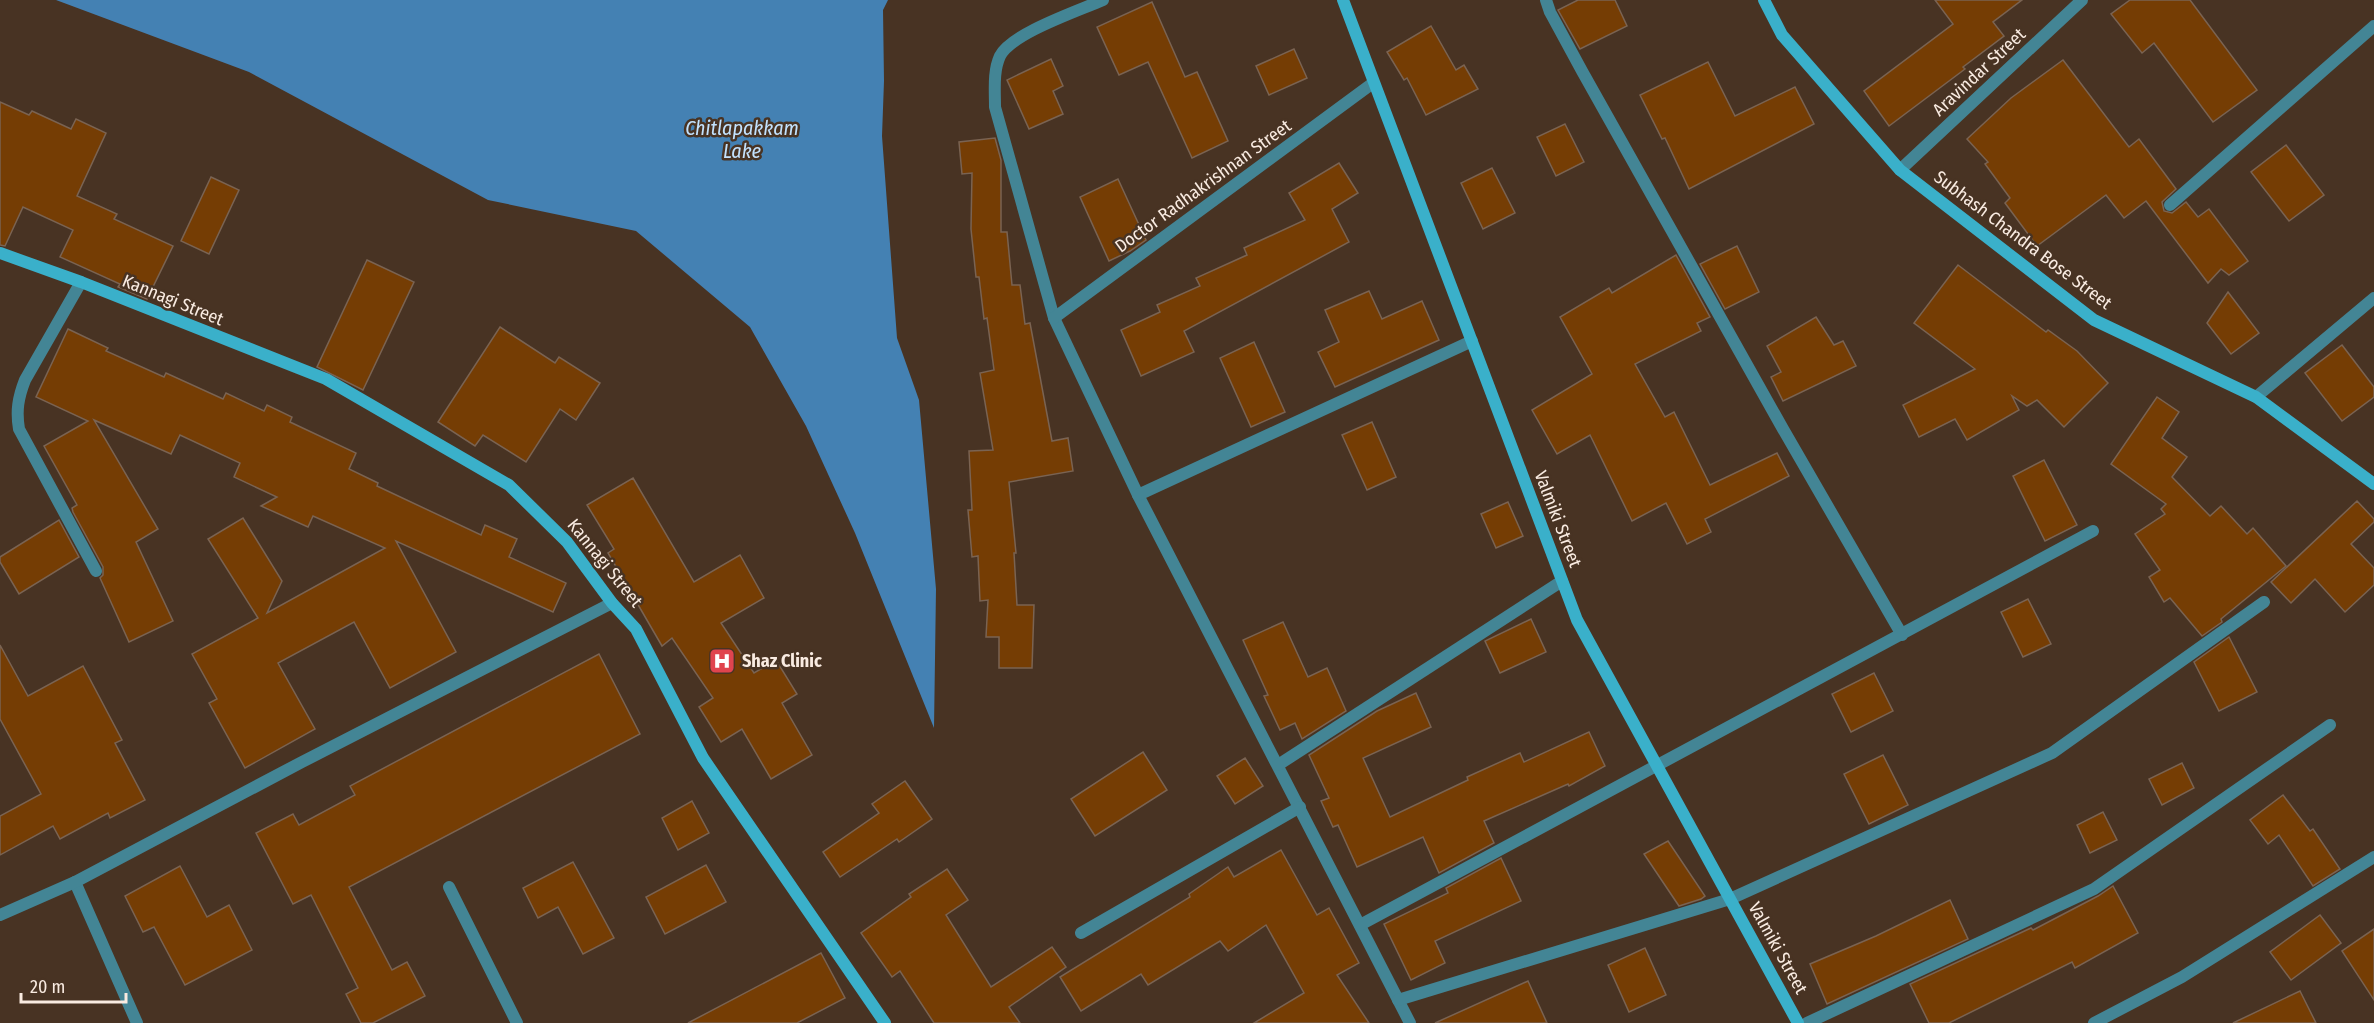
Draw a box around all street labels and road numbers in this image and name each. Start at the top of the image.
street label: Aravindar Street [1928,23,2030,121]
street label: Doctor Radhakrishnan Street [1111,115,1295,257]
street label: Subhash Chandra Bose Street [1930,166,2116,314]
street label: Kannagi Street [119,270,227,330]
street label: Valmiki Street [1530,468,1587,570]
street label: Kannagi Street [563,514,647,612]
street label: Valmiki Street [1744,898,1812,998]

